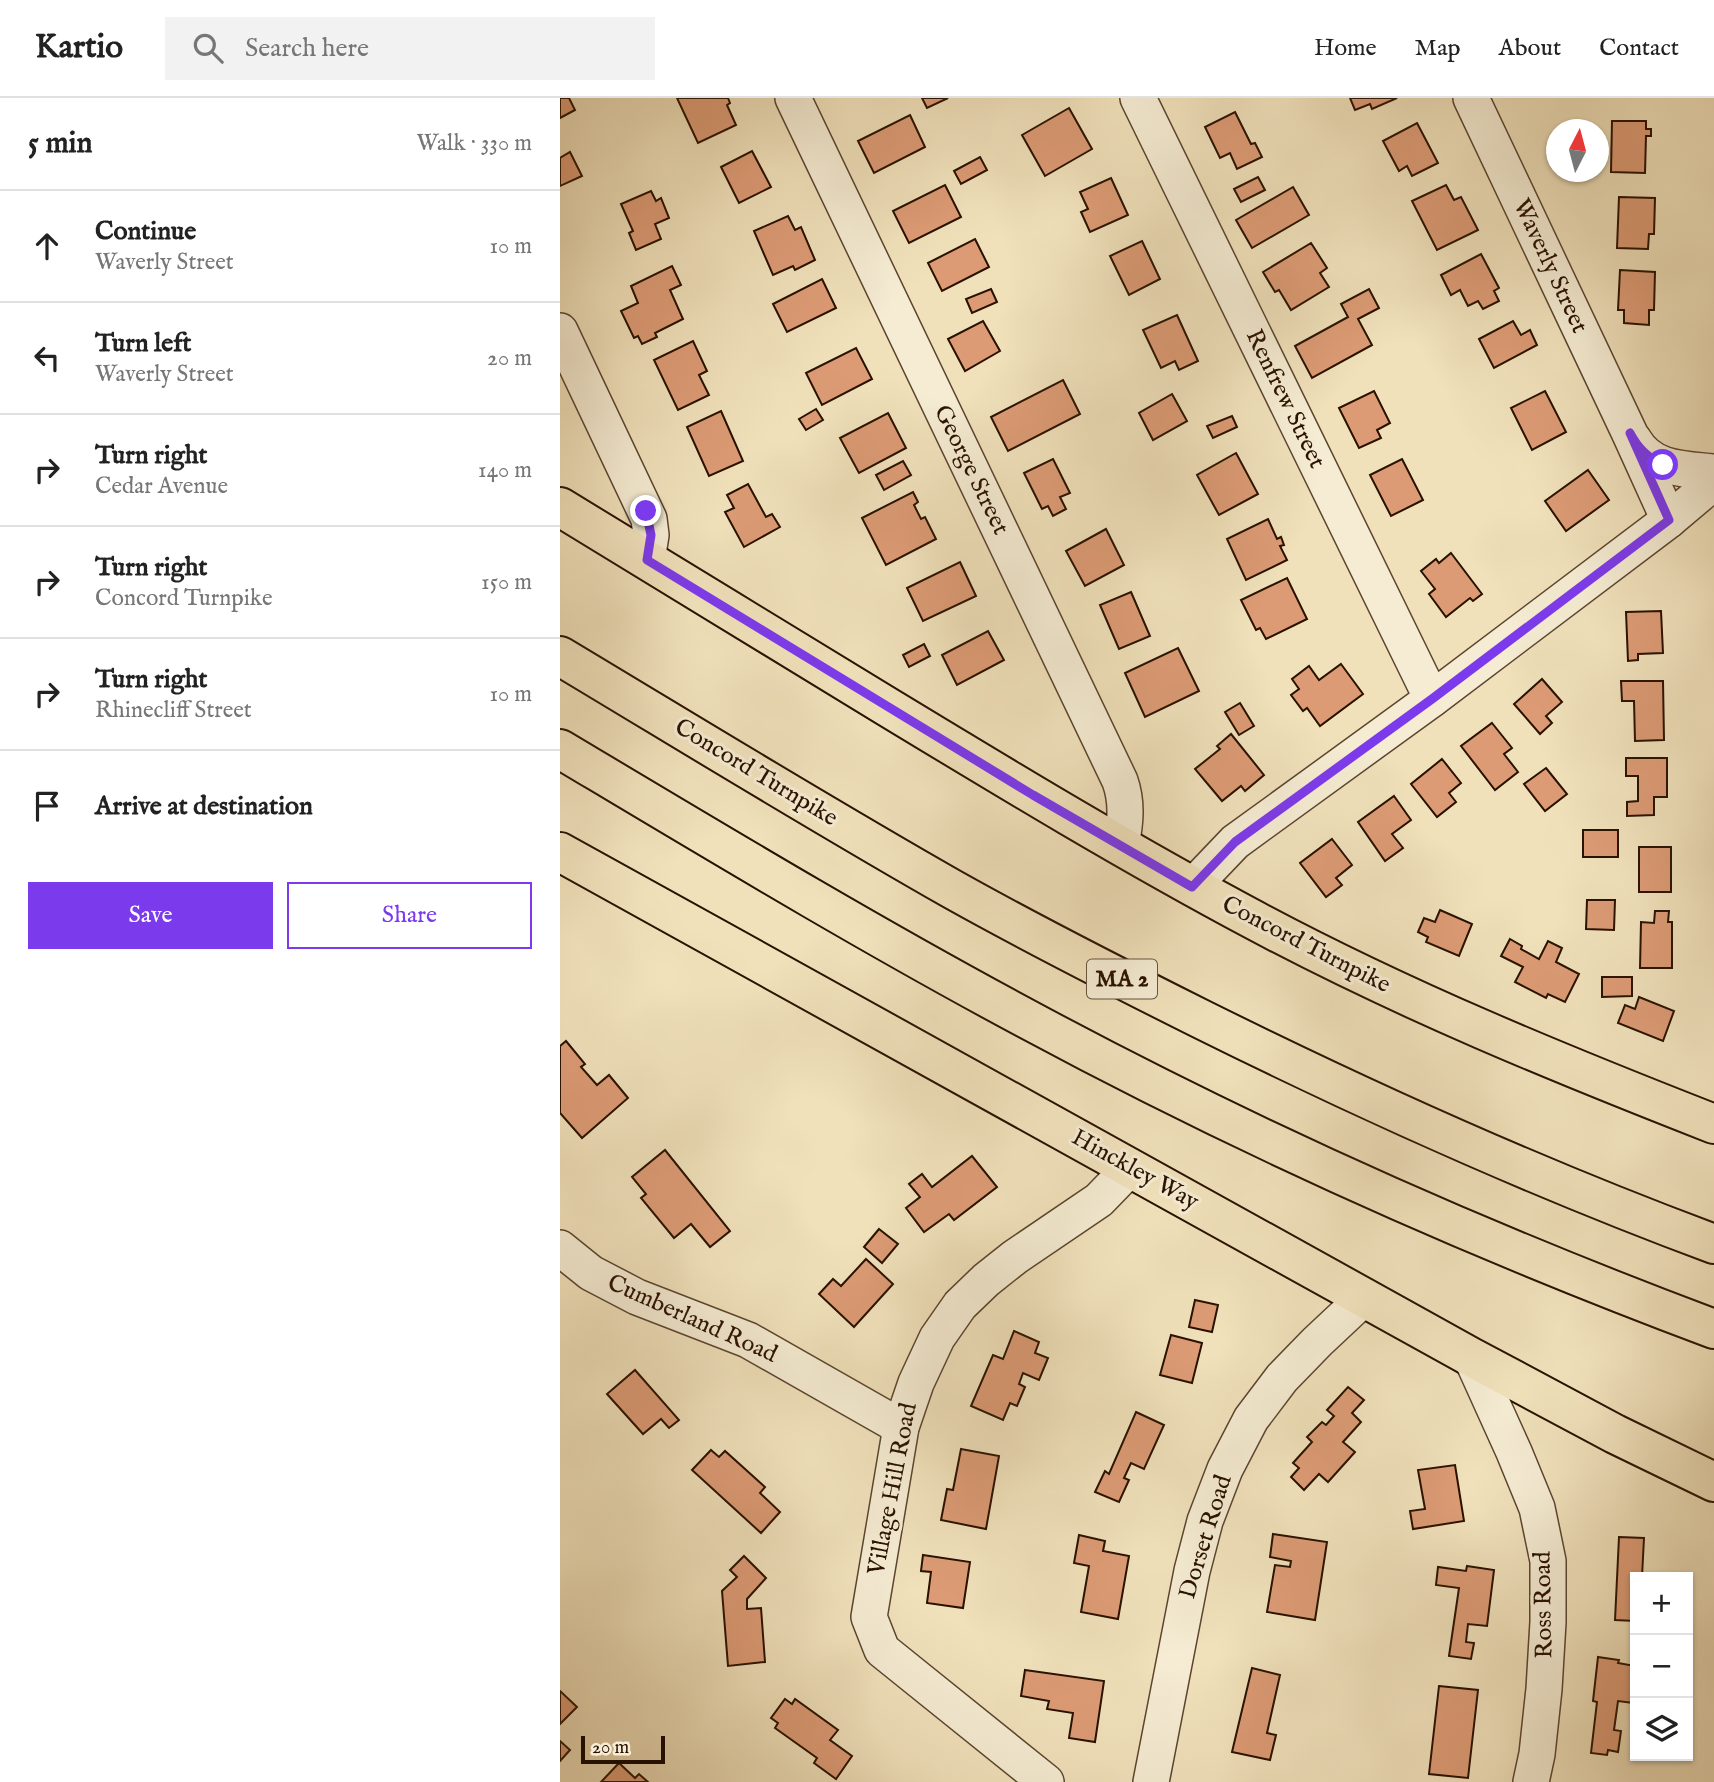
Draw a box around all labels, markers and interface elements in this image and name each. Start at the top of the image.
search box [165,17,655,80]
text: Kartio [35,27,123,69]
icon: search [189,29,227,67]
text: Search here [245,32,369,65]
text: Home [1314,33,1377,64]
text: Map [1415,33,1461,64]
text: About [1499,33,1561,64]
text: Contact [1599,33,1679,64]
north arrow [1546,119,1609,182]
text: 5 min [28,125,93,163]
text: Walk · 330 m [417,129,532,158]
street label: Waverly Street [1505,194,1595,338]
text: Continue [95,215,196,248]
icon: ahead [28,227,66,265]
text: 10 m [489,232,532,261]
text: Waverly Street [95,248,234,277]
street label: Renfrew Street [1238,324,1332,474]
text: Turn left [95,327,192,360]
icon: left [28,339,66,377]
text: 20 m [487,344,532,373]
text: Waverly Street [95,360,234,389]
street label: George Street [926,400,1016,540]
text: Turn right [95,439,208,472]
route start [1647,449,1678,480]
icon: right [28,451,66,489]
text: 140 m [478,456,532,485]
text: Cedar Avenue [95,472,228,501]
route end [630,495,661,526]
text: Turn right [95,551,208,584]
icon: right [28,563,66,601]
text: 150 m [481,568,532,597]
text: Concord Turnpike [95,584,273,613]
text: Turn right [95,663,208,696]
icon: right [28,675,66,713]
text: 10 m [489,680,532,709]
text: Rhinecliff Street [95,696,252,725]
street label: Concord Turnpike [669,712,843,834]
icon: arrive [28,787,66,825]
text: Arrive at destination [95,790,313,823]
button: Save [28,882,273,949]
button: Share [287,882,532,949]
street label: Concord Turnpike [1216,889,1396,1001]
road number: MA 2 [1087,960,1157,998]
street label: Hinckley Way [1066,1122,1204,1218]
street label: Cumberland Road [602,1268,782,1370]
street label: Village Hill Road [861,1400,925,1579]
street label: Dorset Road [1172,1471,1240,1603]
street label: Ross Road [1528,1551,1560,1659]
map controls [1630,1572,1693,1761]
button: + [1630,1572,1693,1635]
button: − [1630,1635,1693,1698]
button: layers [1630,1698,1693,1761]
scale bar [581,1733,665,1765]
text: 20 m [592,1736,629,1760]

